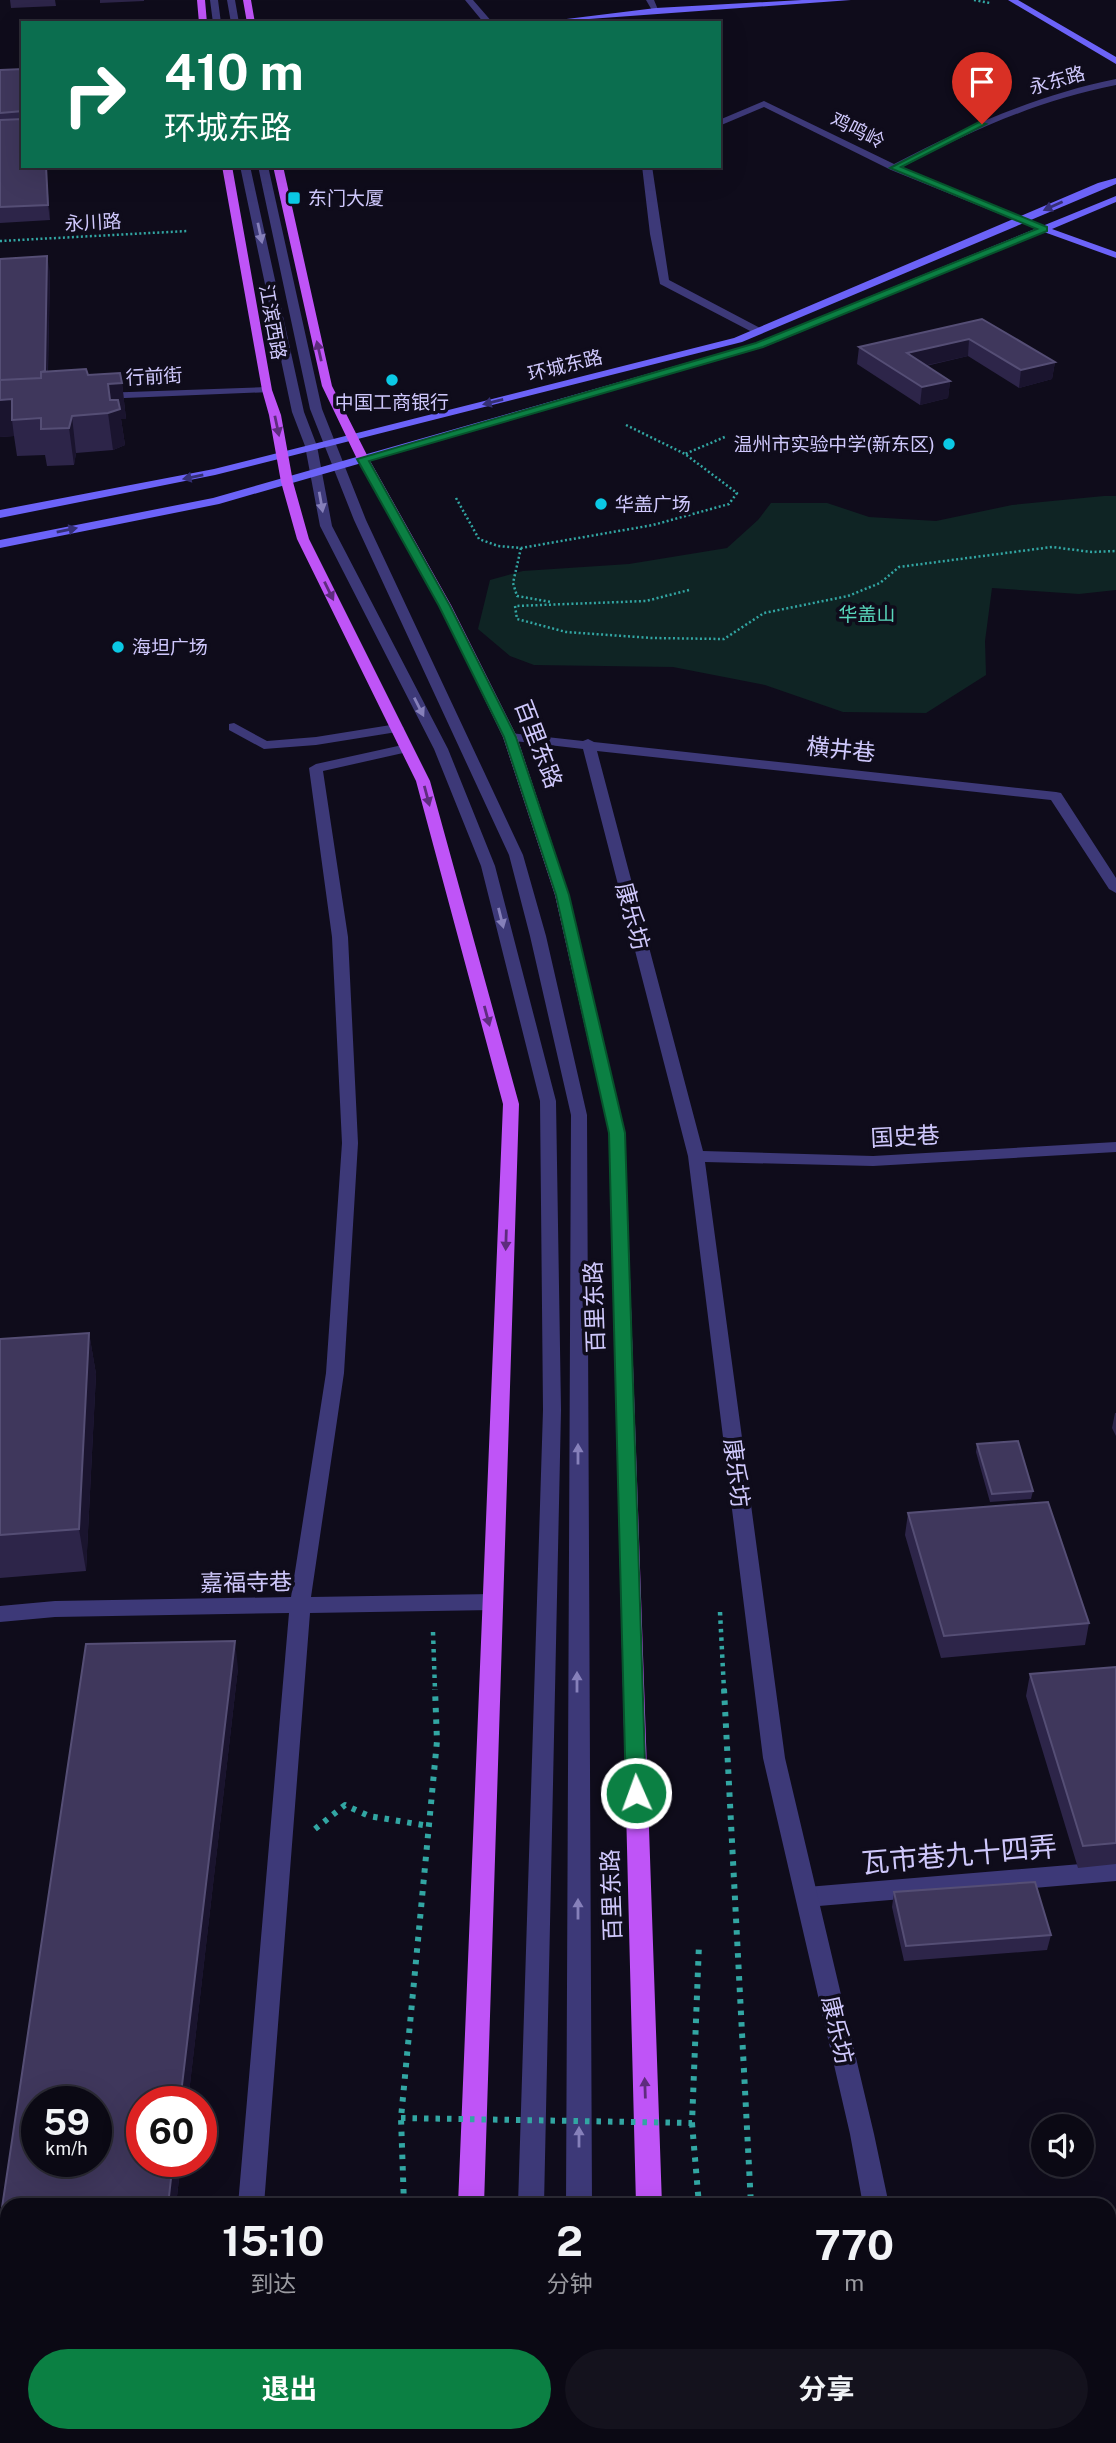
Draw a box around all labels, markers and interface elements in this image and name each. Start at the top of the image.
text: 410 m [164,43,304,101]
icon: right [49,49,140,140]
pin [952,52,1012,124]
street label: 永东路 [1027,62,1087,98]
icon: arrive [963,63,1001,101]
street label: 鸡鸣岭 [828,108,888,152]
text: 环城东路 [164,109,292,146]
place label: 东门大厦 [308,187,384,209]
marker: 东门大厦 [286,190,302,206]
one-way arrow [1043,200,1063,212]
street label: 永川路 [64,210,122,234]
one-way arrow [254,222,265,244]
street label: 江滨西路 [256,283,290,361]
one-way arrow [314,340,325,362]
street label: 环城东路 [525,345,605,385]
street label: 行前街 [125,364,183,388]
marker: 中国工商银行 [384,372,400,388]
place label: 中国工商银行 [335,391,449,413]
one-way arrow [482,397,504,408]
one-way arrow [272,415,283,437]
place label: 温州市实验中学(新东区) [733,433,935,455]
marker: 温州市实验中学(新东区) [941,436,957,452]
one-way arrow [182,471,204,482]
one-way arrow [316,491,327,513]
place label: 华盖广场 [615,493,691,515]
marker: 华盖广场 [593,496,609,512]
one-way arrow [56,525,78,536]
one-way arrow [323,581,334,601]
park label: 华盖山 [838,603,896,625]
place label: 海坦广场 [132,636,208,658]
marker: 海坦广场 [110,639,126,655]
street label: 百里东路 [510,696,568,792]
one-way arrow [412,697,424,717]
street label: 横井巷 [805,732,877,766]
one-way arrow [422,785,433,807]
street label: 康乐坊 [611,879,655,953]
one-way arrow [496,907,507,929]
one-way arrow [482,1005,493,1027]
street label: 国史巷 [870,1121,940,1151]
one-way arrow [501,1229,512,1251]
street label: 百里东路 [579,1261,609,1353]
street label: 康乐坊 [719,1437,755,1509]
one-way arrow [572,1443,584,1465]
street label: 嘉福寺巷 [200,1568,292,1596]
one-way arrow [571,1671,583,1693]
position arrow [599,1756,673,1830]
street label: 瓦市巷九十四弄 [860,1829,1058,1879]
street label: 百里东路 [596,1849,626,1941]
one-way arrow [572,1898,584,1920]
street label: 康乐坊 [817,1993,859,2067]
one-way arrow [639,2077,651,2099]
speed limit sign: 60 [126,2086,217,2177]
text: 59 [43,2102,90,2143]
map controls [1031,2114,1094,2177]
button: sound [1031,2114,1094,2177]
one-way arrow [573,2126,585,2148]
text: km/h [45,2138,88,2159]
text: 15:10 [222,2216,325,2265]
text: 2 [556,2216,583,2265]
text: 770 [815,2220,894,2269]
text: m [844,2269,864,2296]
text: 到达 [250,2270,296,2297]
text: 分钟 [547,2270,593,2297]
button: 退出 [28,2349,551,2429]
button: 分享 [565,2349,1088,2429]

